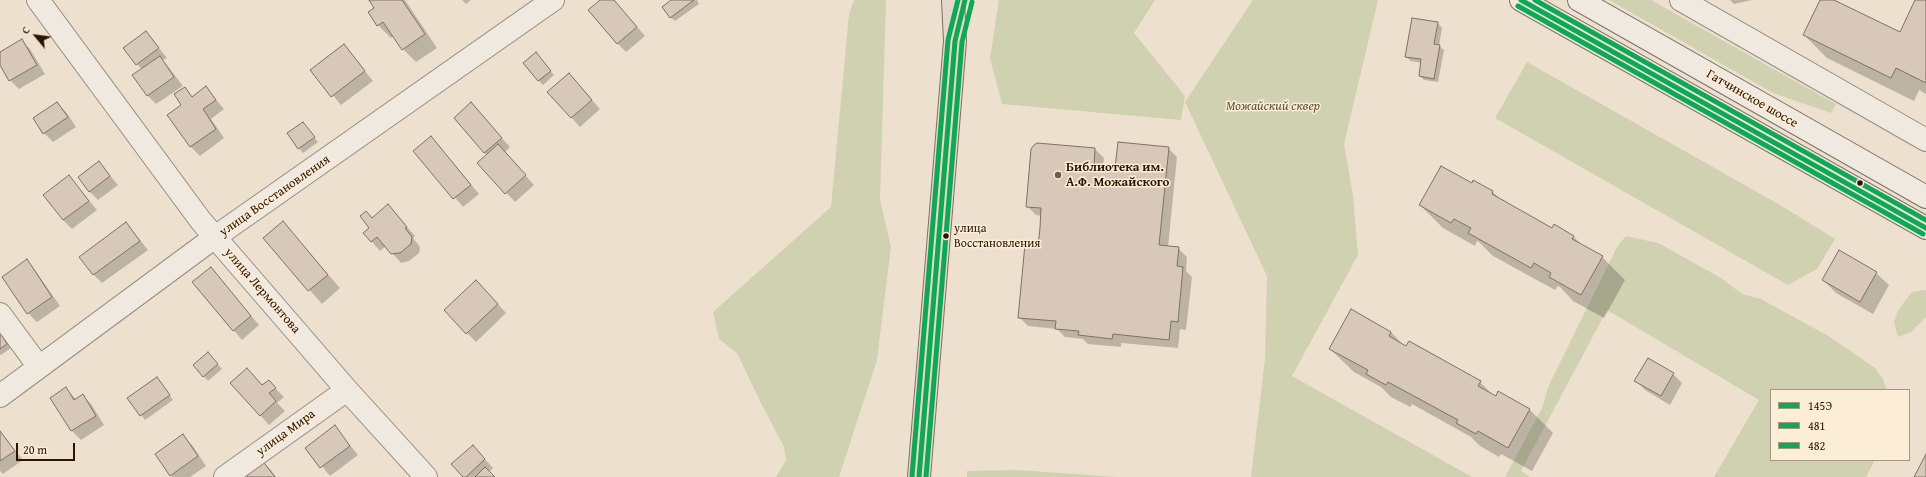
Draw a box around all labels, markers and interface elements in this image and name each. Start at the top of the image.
north arrow [16,16,56,56]
text: С [17,24,34,37]
street label: Гатчинское шоссе [1703,66,1801,132]
park label: Можайский сквер [1226,99,1320,115]
street label: улица Восстановления [217,152,333,240]
place label: Библиотека им. А.Ф. Можайского [1066,160,1170,191]
marker: Библиотека им. А.Ф. Можайского [1053,170,1063,180]
unlabelled marker [1855,178,1865,188]
place label: улица Восстановления [954,222,1040,250]
marker: улица Восстановления [941,231,951,241]
street label: улица Лермонтова [221,245,303,337]
legend [1770,389,1910,461]
text: 145Э [1808,397,1832,414]
street label: улица Мира [253,406,319,460]
text: 481 [1808,417,1825,434]
scale bar [18,435,77,461]
text: 482 [1808,437,1825,454]
text: 20 m [23,441,47,458]

